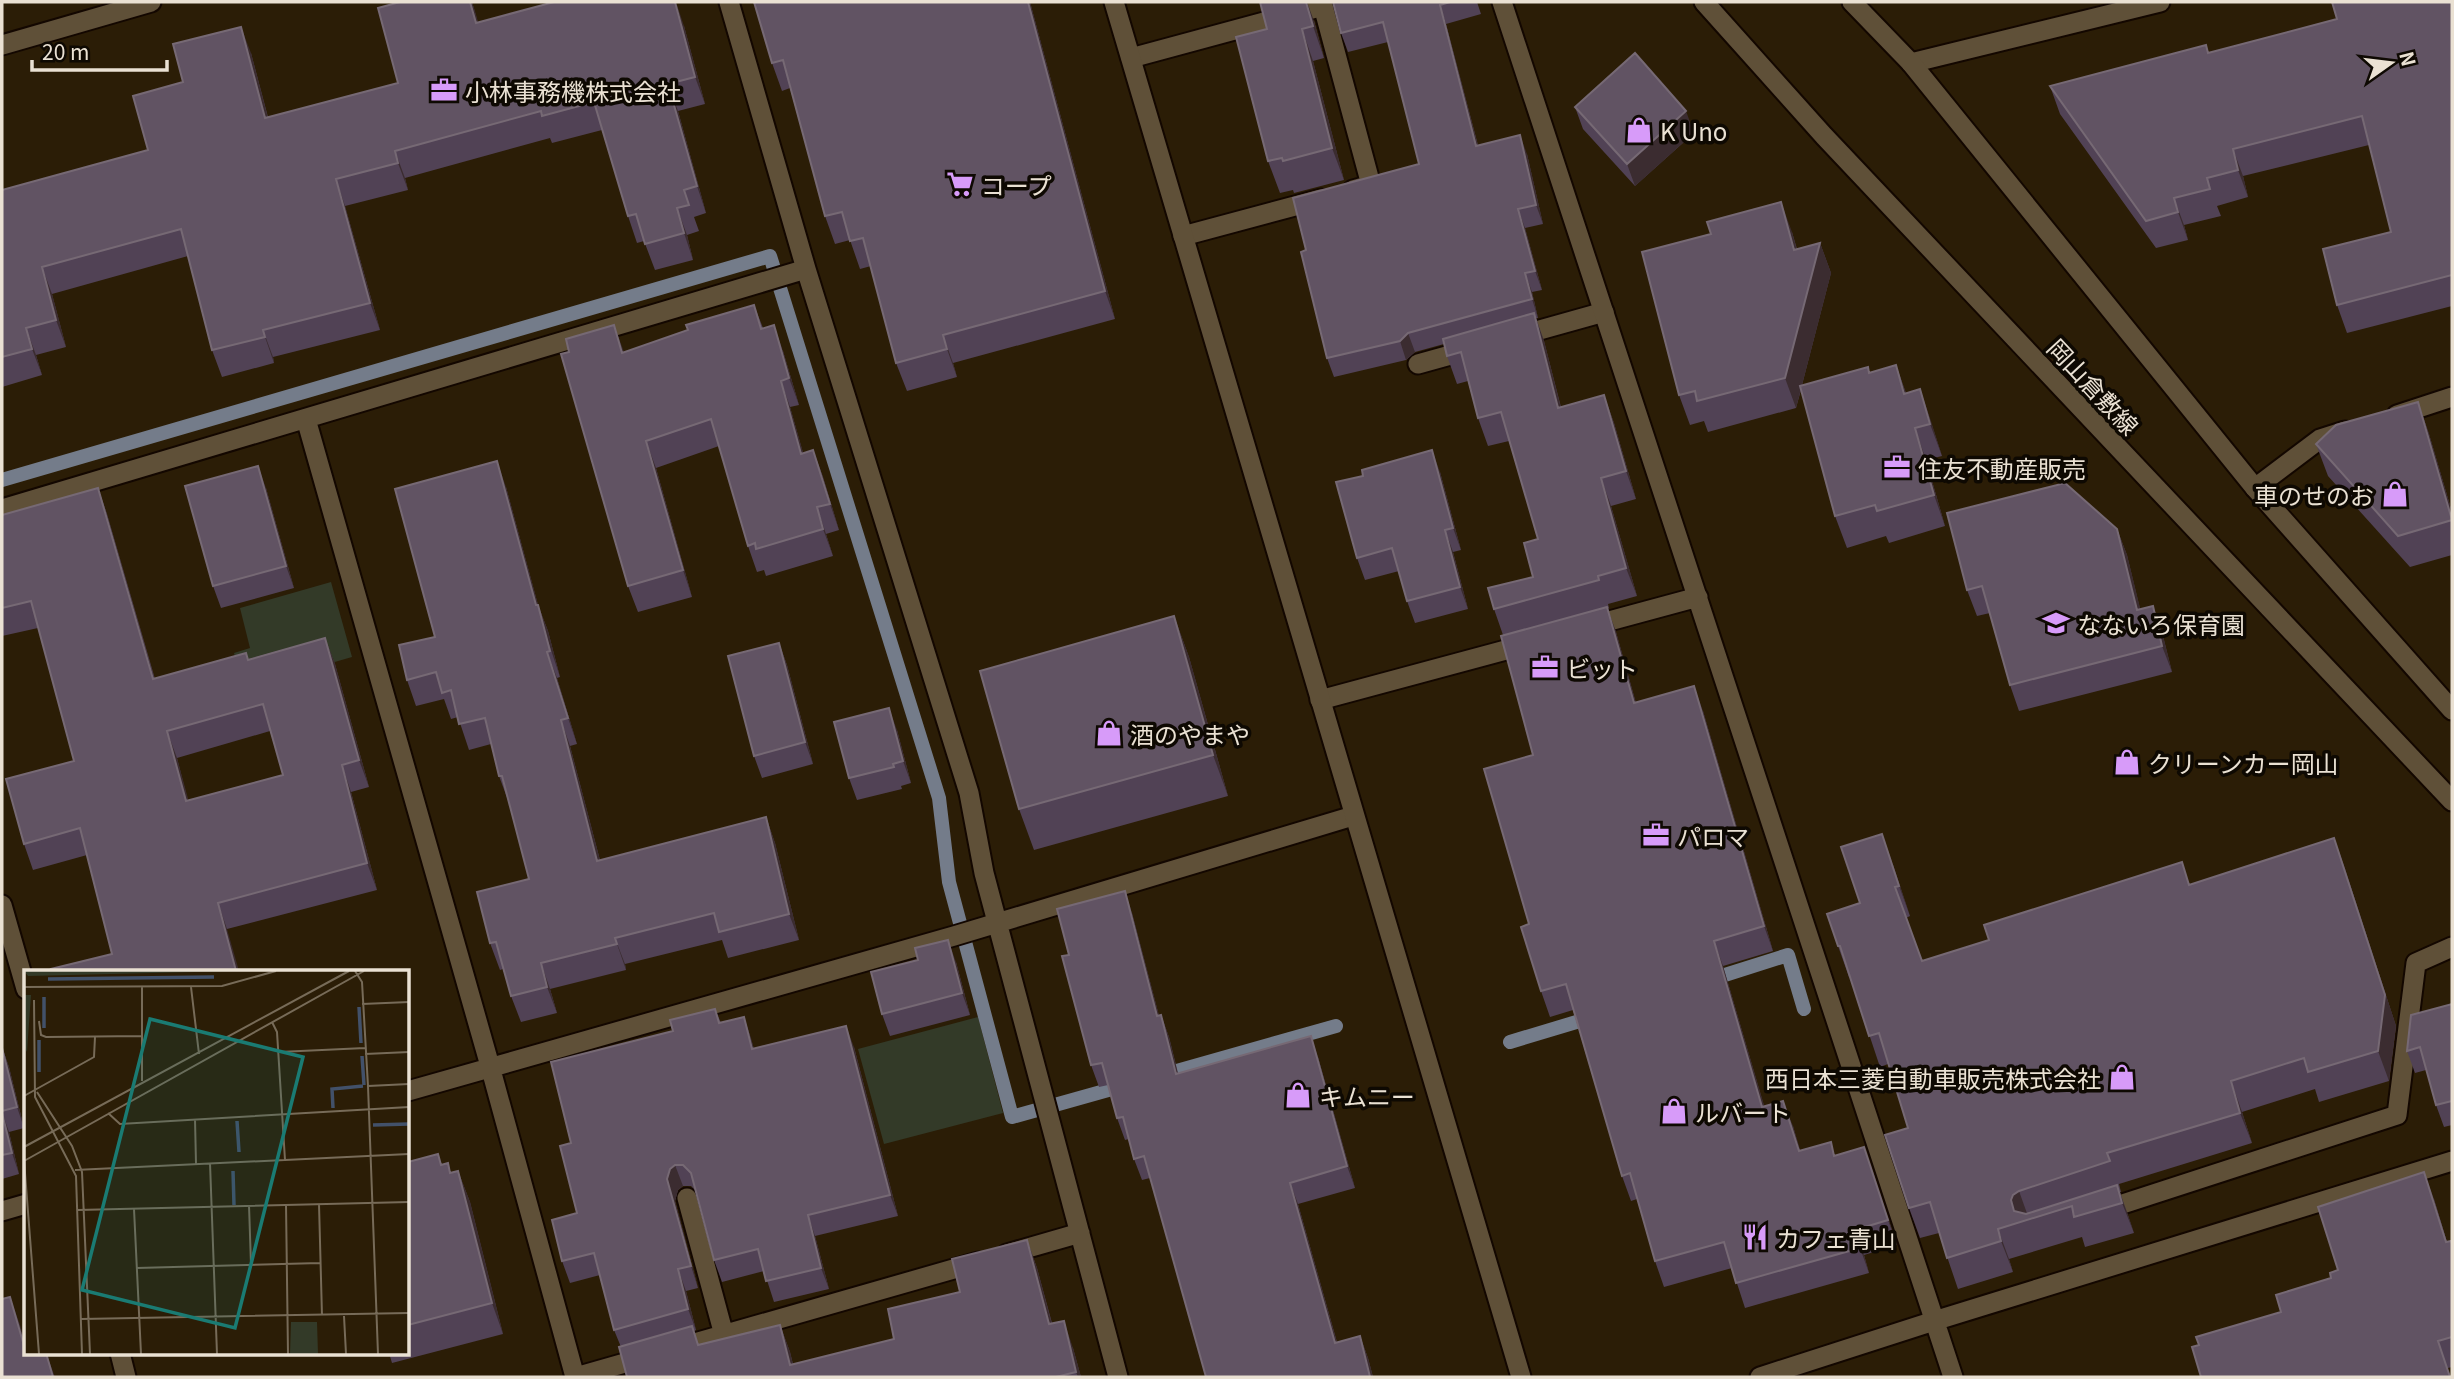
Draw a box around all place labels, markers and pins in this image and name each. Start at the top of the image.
place label: 小林事務機株式会社 [465,73,681,108]
office icon: 小林事務機株式会社 [429,75,459,105]
place label: K Uno [1660,113,1727,148]
shop icon: K Uno [1624,115,1654,145]
place label: コープ [981,167,1052,202]
supermarket icon: コープ [945,169,975,199]
place label: 住友不動産販売 [1918,450,2086,485]
office icon: 住友不動産販売 [1882,452,1912,482]
place label: 車のせのお [2254,477,2374,512]
shop icon: 車のせのお [2380,479,2410,509]
place label: なないろ保育園 [2077,606,2245,641]
school or university icon: なないろ保育園 [2041,608,2071,638]
place label: ビット [1566,650,1638,685]
office icon: ビット [1530,652,1560,682]
place label: 酒のやまや [1130,716,1250,751]
shop icon: 酒のやまや [1094,718,1124,748]
place label: クリーンカー岡山 [2148,745,2339,780]
shop icon: クリーンカー岡山 [2112,747,2142,777]
place label: パロマ [1677,818,1749,853]
office icon: パロマ [1641,820,1671,850]
place label: 西日本三菱自動車販売株式会社 [1765,1060,2101,1095]
shop icon: 西日本三菱自動車販売株式会社 [2107,1062,2137,1092]
place label: キムニー [1319,1078,1415,1113]
shop icon: キムニー [1283,1080,1313,1110]
place label: ルバート [1695,1094,1791,1129]
shop icon: ルバート [1659,1096,1689,1126]
place label: カフェ青山 [1776,1220,1896,1255]
restaurant icon: カフェ青山 [1740,1222,1770,1252]

